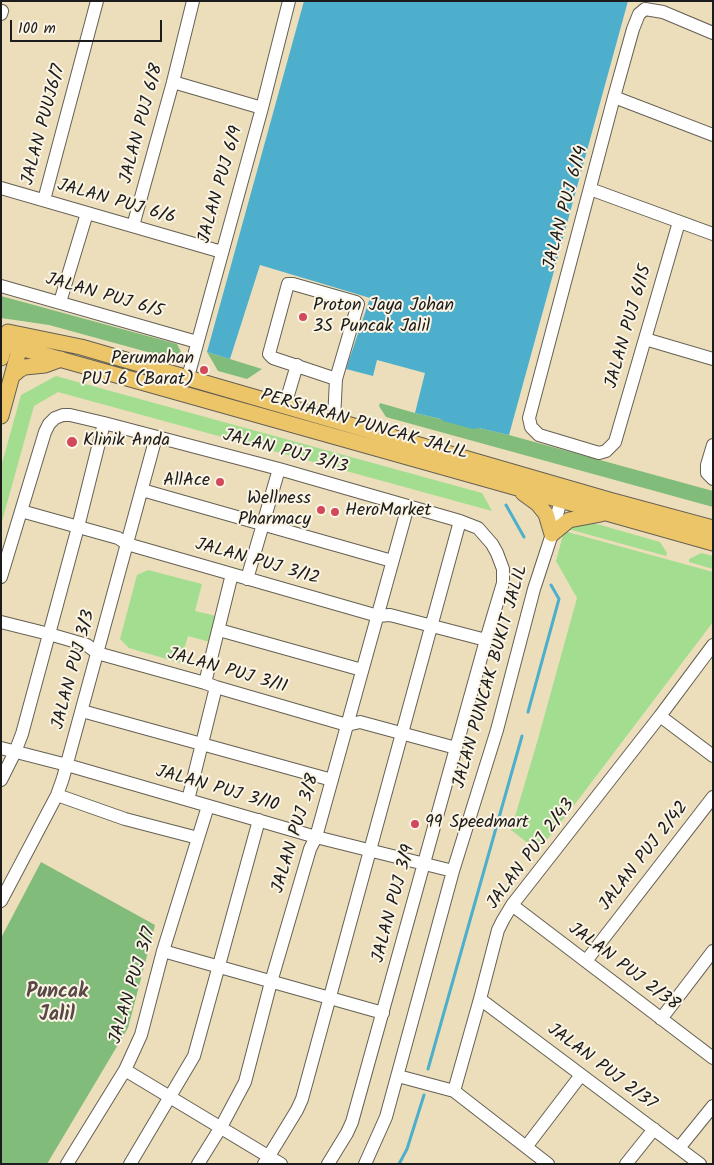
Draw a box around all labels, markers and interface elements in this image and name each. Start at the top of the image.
scale bar [12,10,165,42]
text: 100 m [18,17,56,41]
street label: JALAN PUUJ6/7 [19,62,71,188]
street label: JALAN PUJ 6/8 [117,62,169,186]
street label: JALAN PUJ 6/9 [195,124,249,246]
street label: JALAN PUJ 6/14 [540,144,594,272]
street label: JALAN PUJ 6/6 [54,176,178,230]
street label: JALAN PUJ 6/15 [602,263,658,391]
street label: JALAN PUJ 6/5 [42,270,166,324]
place label: Proton Jaya Johan 3S Puncak Jalil [313,296,454,338]
marker: Proton Jaya Johan 3S Puncak Jalil [297,311,309,323]
place label: Perumahan PUJ 6 (Barat) [82,349,194,392]
marker: Perumahan PUJ 6 (Barat) [198,364,210,376]
street label: PERSIARAN PUNCAK JALIL [258,386,470,466]
street label: JALAN PUJ 3/13 [220,426,350,480]
place label: Klinik Anda [83,431,170,453]
marker: Klinik Anda [65,435,79,449]
place label: AllAce [163,471,210,493]
marker: AllAce [214,476,226,488]
place label: Wellness Pharmacy [238,489,311,532]
place label: HeroMarket [345,501,431,523]
marker: Wellness Pharmacy [315,504,327,516]
marker: HeroMarket [329,506,341,518]
street label: JALAN PUJ 3/12 [192,535,322,591]
street label: JALAN PUNCAK BUKIT JALIL [450,563,534,791]
street label: JALAN PUJ 3/3 [49,608,101,732]
street label: JALAN PUJ 3/11 [165,645,289,699]
street label: JALAN PUJ 3/10 [153,762,281,818]
street label: JALAN PUJ 3/8 [269,772,325,896]
street label: JALAN PUJ 2/43 [483,795,581,915]
street label: JALAN PUJ 2/42 [596,798,694,916]
place label: 99 Speedmart [425,813,529,835]
marker: 99 Speedmart [409,818,421,830]
street label: JALAN PUJ 3/9 [369,843,421,965]
street label: JALAN PUJ 2/38 [563,919,683,1017]
street label: JALAN PUJ 3/7 [106,925,162,1047]
district label: Puncak Jalil [26,982,88,1029]
street label: JALAN PUJ 2/37 [542,1020,660,1116]

